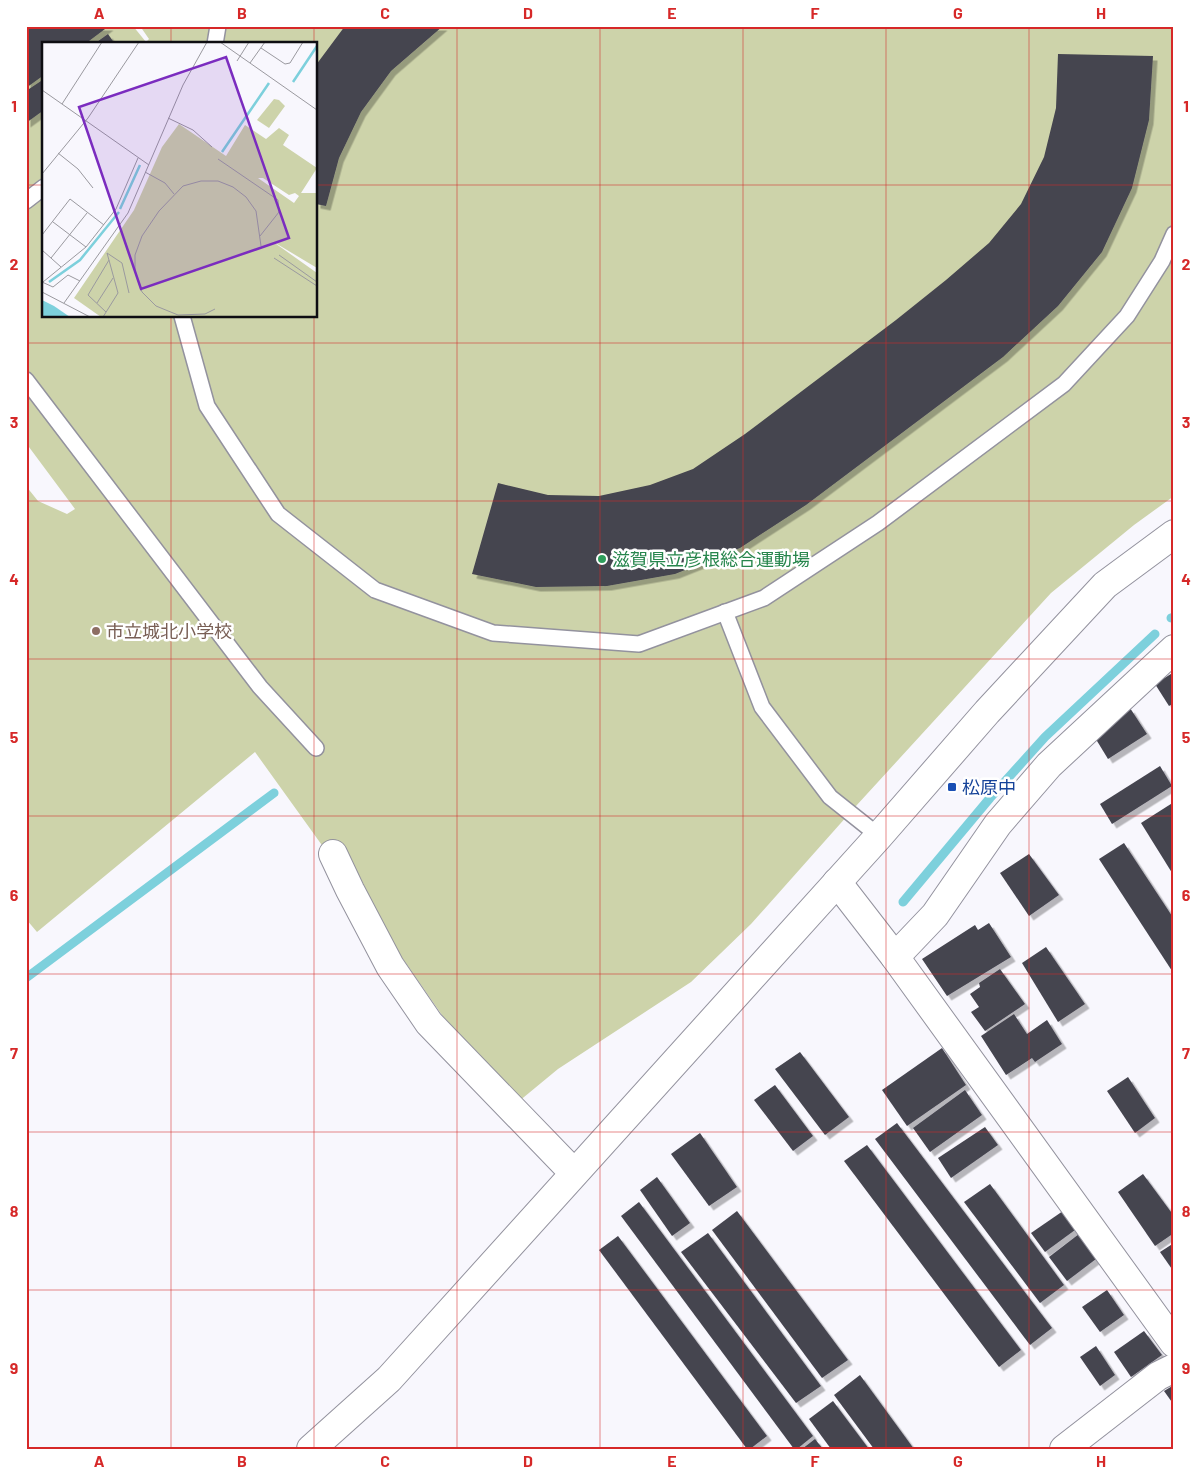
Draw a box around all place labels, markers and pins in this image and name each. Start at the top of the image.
place label: 滋賀県立彦根総合運動場 [612,548,810,570]
marker: 滋賀県立彦根総合運動場 [596,553,608,565]
place label: 市立城北小学校 [106,620,232,642]
marker: 市立城北小学校 [90,625,102,637]
place label: 松原中 [962,776,1016,798]
marker: 松原中 [946,781,958,793]

